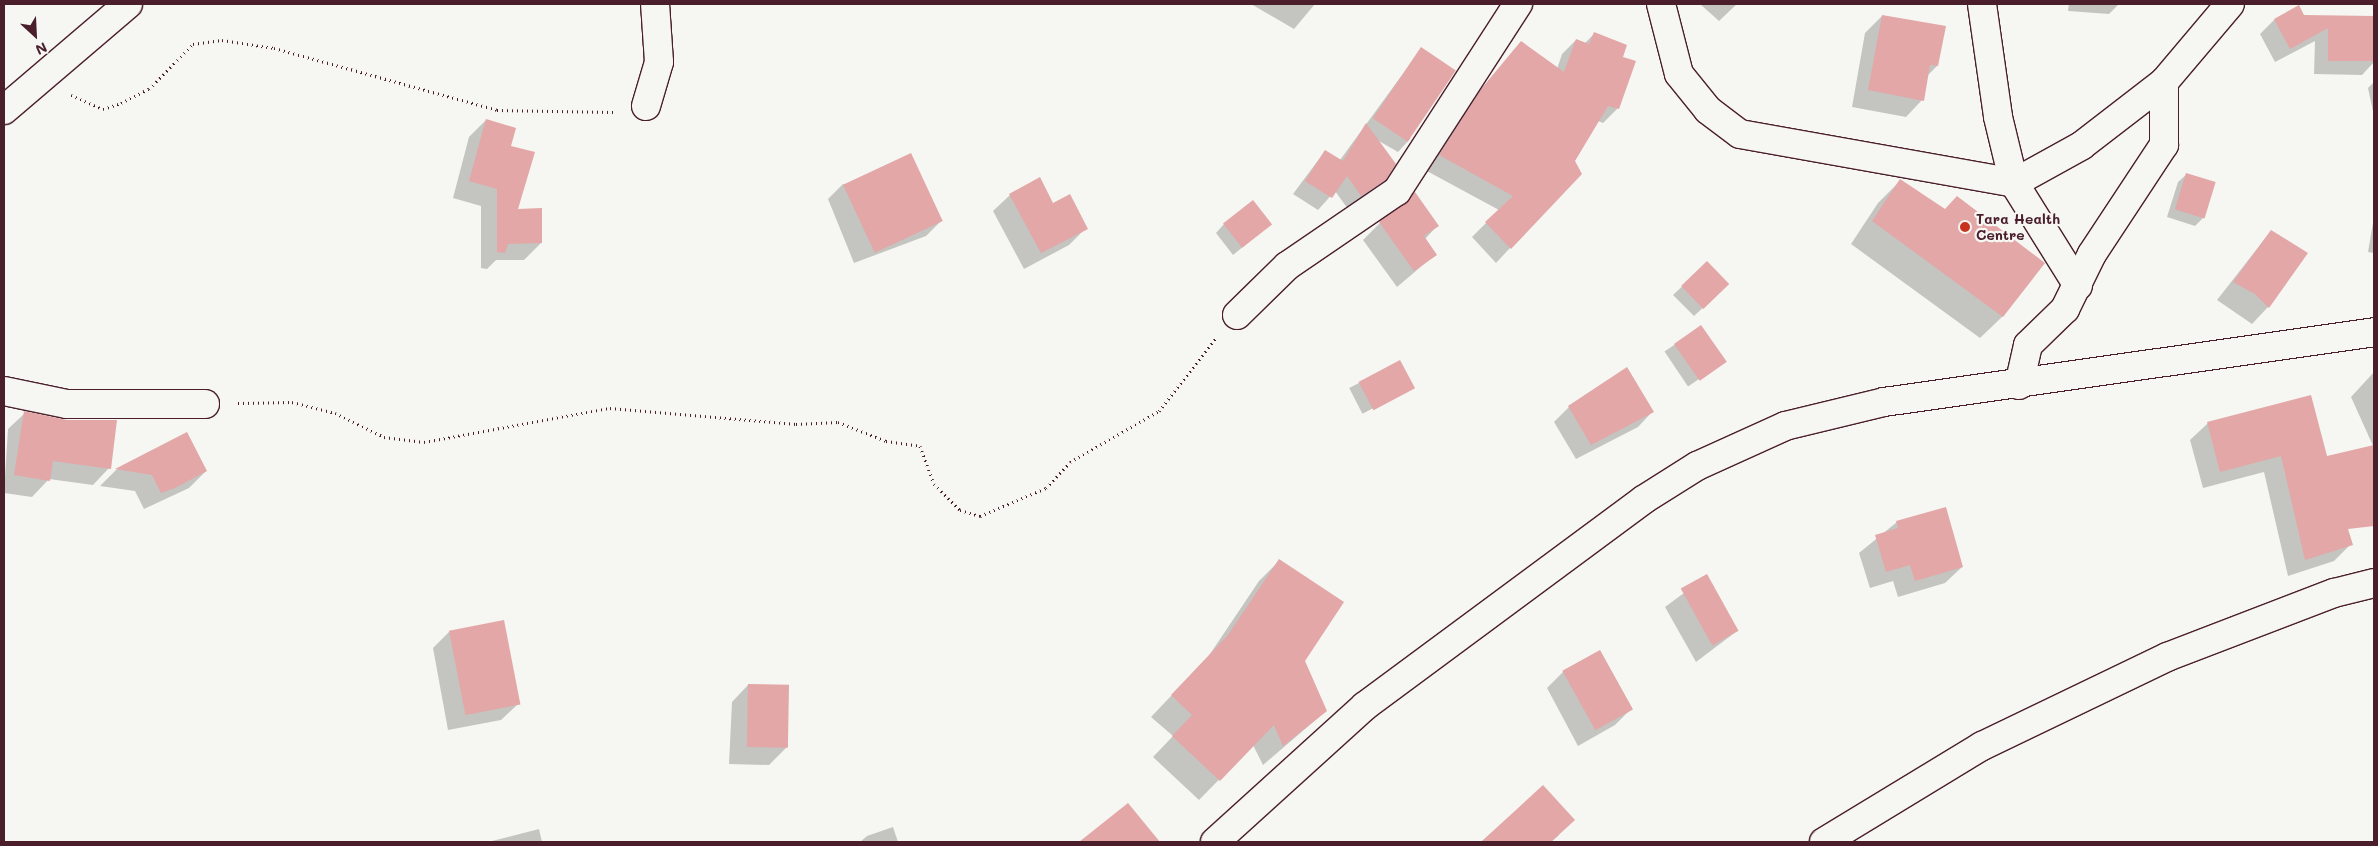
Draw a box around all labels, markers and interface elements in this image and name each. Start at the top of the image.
north arrow [10,10,60,60]
text: N [33,38,50,60]
place label: Tara Health Centre [1976,211,2060,243]
marker: Tara Health Centre [1958,220,1972,234]

